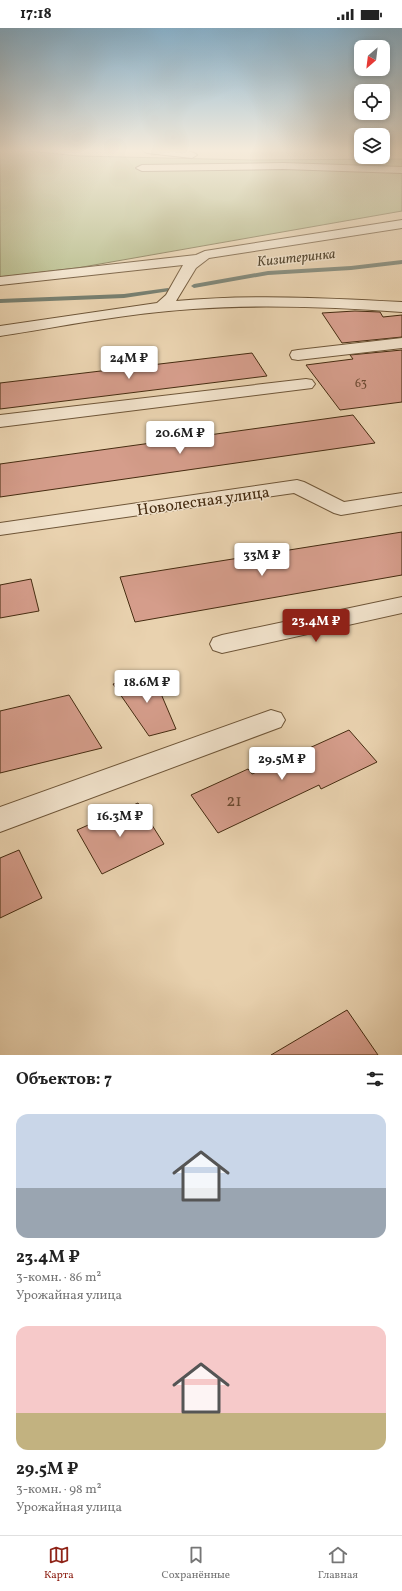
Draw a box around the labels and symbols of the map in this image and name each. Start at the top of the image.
north arrow [354,40,390,76]
water label: Кизитеринка [256,245,337,272]
pin: 24M ₽ [101,346,157,380]
house number: 63 [355,376,367,392]
pin: 20.6M ₽ [143,421,217,455]
street label: Новолесная улица [135,482,271,522]
pin: 33M ₽ [234,543,290,577]
pin: 23.4M ₽ [279,609,353,643]
pin: 18.6M ₽ [110,670,184,704]
pin: 29.5M ₽ [245,747,319,781]
house number: 21 [226,790,242,813]
pin: 16.3M ₽ [83,804,157,838]

